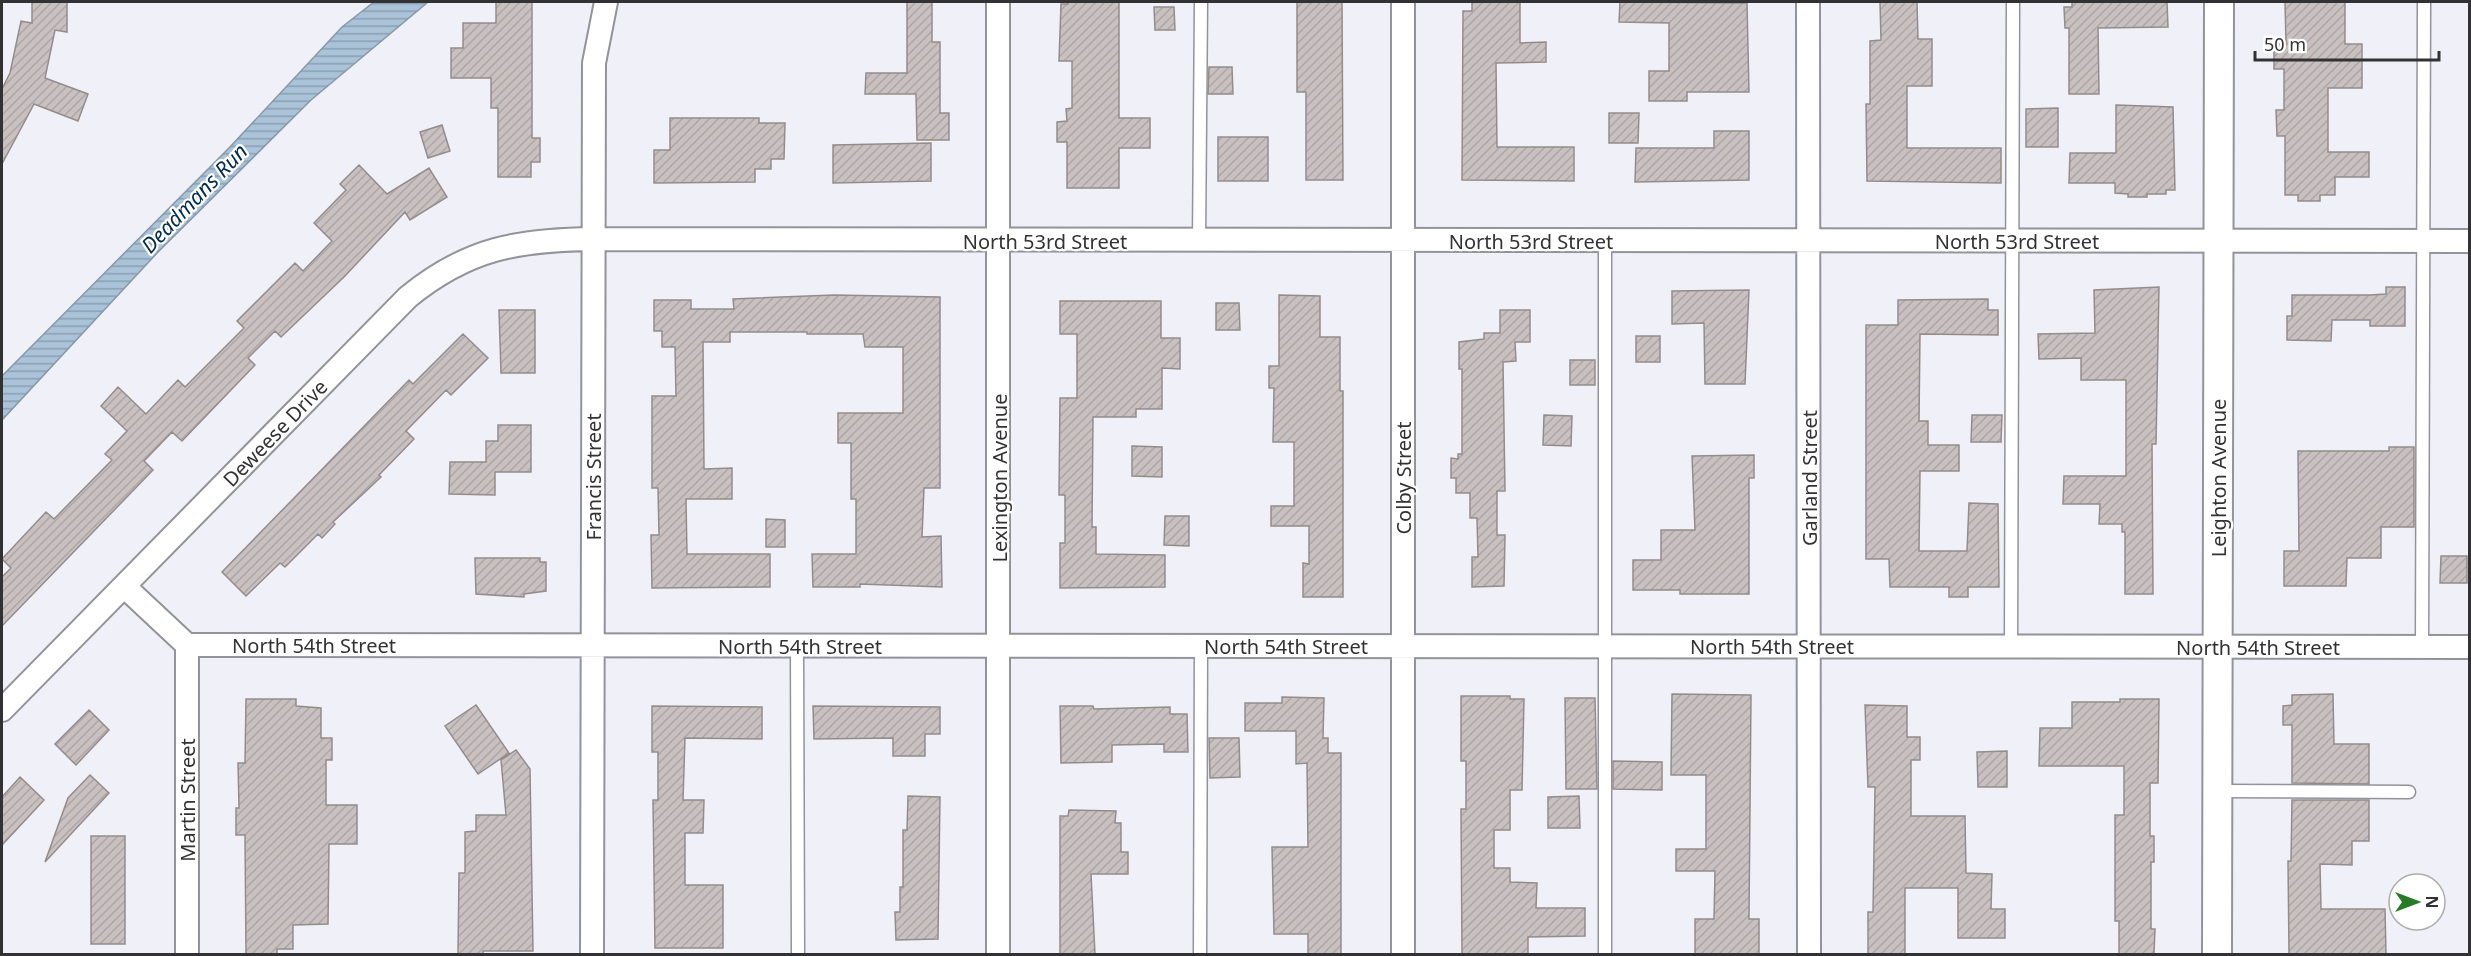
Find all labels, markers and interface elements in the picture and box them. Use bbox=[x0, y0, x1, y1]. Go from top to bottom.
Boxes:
scale bar bbox=[2255, 24, 2440, 62]
text: 50 m bbox=[2264, 32, 2306, 56]
water label: Deadmans Run bbox=[135, 137, 253, 259]
street label: North 53rd Street bbox=[963, 228, 1127, 255]
street label: North 53rd Street bbox=[1449, 228, 1613, 255]
street label: North 53rd Street bbox=[1935, 228, 2099, 255]
street label: Deweese Drive bbox=[217, 374, 333, 492]
street label: Lexington Avenue bbox=[986, 394, 1013, 562]
street label: Leighton Avenue bbox=[2205, 399, 2232, 557]
street label: Garland Street bbox=[1796, 410, 1823, 546]
street label: Francis Street bbox=[580, 413, 607, 541]
street label: Colby Street bbox=[1390, 421, 1417, 535]
street label: North 54th Street bbox=[232, 632, 396, 659]
street label: North 54th Street bbox=[718, 633, 882, 660]
street label: North 54th Street bbox=[1204, 633, 1368, 660]
street label: North 54th Street bbox=[1690, 633, 1854, 660]
street label: North 54th Street bbox=[2176, 634, 2340, 661]
street label: Martin Street bbox=[174, 738, 201, 862]
north arrow bbox=[2387, 872, 2447, 932]
text: N bbox=[2421, 895, 2443, 909]

